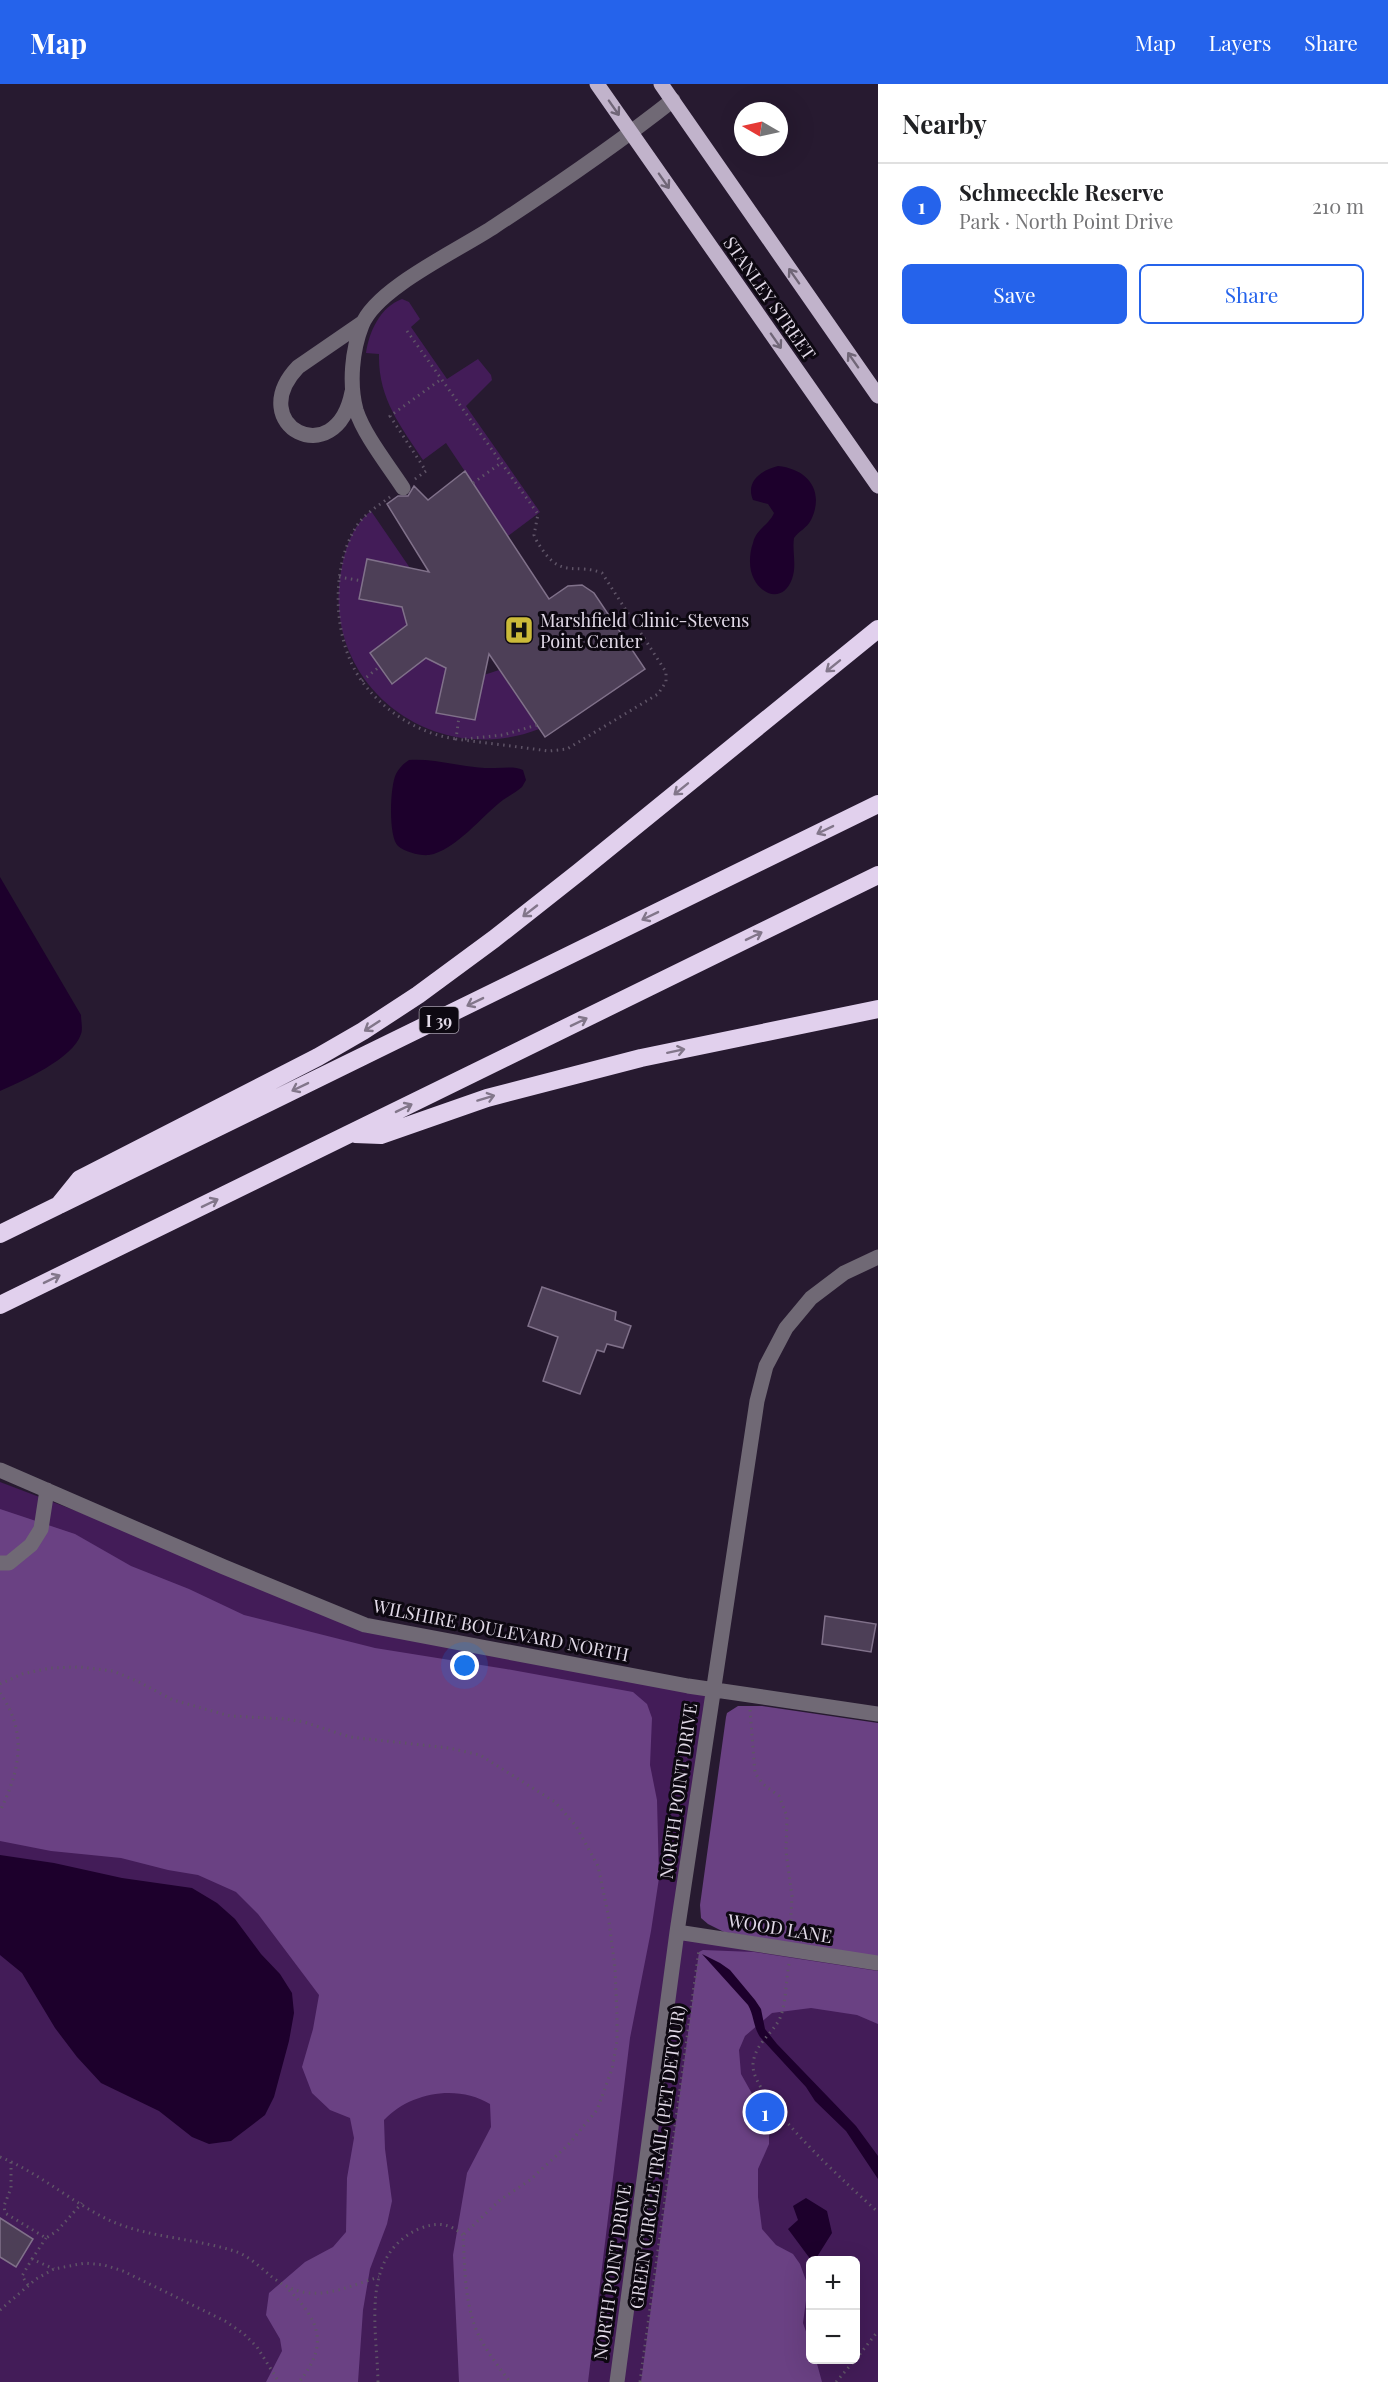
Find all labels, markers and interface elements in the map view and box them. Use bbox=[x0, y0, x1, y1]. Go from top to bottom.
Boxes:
text: Map bbox=[30, 24, 87, 61]
text: Map bbox=[1135, 28, 1176, 56]
text: Layers bbox=[1209, 28, 1271, 56]
text: Share bbox=[1304, 28, 1358, 56]
one-way arrow bbox=[608, 100, 620, 116]
north arrow bbox=[734, 102, 788, 156]
text: Nearby bbox=[902, 106, 987, 141]
one-way arrow bbox=[658, 172, 670, 188]
text: Schmeeckle Reserve bbox=[959, 177, 1164, 207]
text: 1 bbox=[918, 192, 925, 219]
text: 210 m bbox=[1312, 192, 1364, 219]
text: Park · North Point Drive bbox=[959, 207, 1173, 234]
street label: STANLEY STREET bbox=[718, 232, 822, 364]
button: Save bbox=[902, 264, 1127, 324]
button: Share bbox=[1139, 264, 1364, 324]
one-way arrow bbox=[788, 268, 800, 284]
one-way arrow bbox=[770, 332, 782, 348]
one-way arrow bbox=[847, 352, 859, 369]
place label: Marshfield Clinic-Stevens Point Center bbox=[540, 608, 749, 653]
hospital icon: Marshfield Clinic-Stevens Point Center bbox=[503, 614, 535, 646]
one-way arrow bbox=[825, 659, 841, 672]
one-way arrow bbox=[674, 782, 690, 795]
one-way arrow bbox=[817, 825, 835, 836]
one-way arrow bbox=[522, 905, 538, 918]
one-way arrow bbox=[642, 911, 660, 922]
one-way arrow bbox=[744, 930, 762, 941]
one-way arrow bbox=[467, 996, 485, 1008]
road number: I 39 bbox=[420, 1007, 458, 1033]
one-way arrow bbox=[569, 1016, 587, 1027]
one-way arrow bbox=[363, 1019, 380, 1032]
one-way arrow bbox=[665, 1045, 685, 1056]
one-way arrow bbox=[292, 1082, 310, 1094]
one-way arrow bbox=[476, 1092, 495, 1103]
one-way arrow bbox=[394, 1101, 412, 1113]
one-way arrow bbox=[200, 1196, 218, 1208]
one-way arrow bbox=[43, 1273, 61, 1284]
street label: WILSHIRE BOULEVARD NORTH bbox=[370, 1593, 631, 1667]
your location bbox=[450, 1651, 479, 1680]
street label: NORTH POINT DRIVE bbox=[654, 1702, 702, 1880]
street label: WOOD LANE bbox=[725, 1908, 834, 1948]
street label: GREEN CIRCLE TRAIL (PET DETOUR) bbox=[624, 2004, 690, 2310]
pin: 1 bbox=[746, 2090, 784, 2134]
street label: NORTH POINT DRIVE bbox=[588, 2183, 636, 2361]
map controls bbox=[806, 2256, 860, 2364]
button: + bbox=[806, 2256, 860, 2310]
button: − bbox=[806, 2310, 860, 2364]

